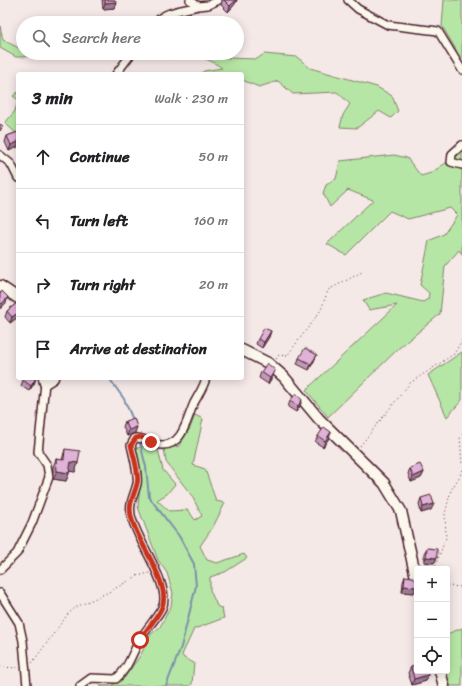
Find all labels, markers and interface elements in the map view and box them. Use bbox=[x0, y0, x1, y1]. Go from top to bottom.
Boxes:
search box bbox=[16, 16, 244, 60]
text: Search here bbox=[62, 25, 141, 51]
icon: search bbox=[30, 27, 52, 49]
text: 3 min bbox=[32, 83, 73, 113]
text: Walk · 230 m bbox=[154, 87, 228, 110]
text: Continue bbox=[70, 144, 130, 170]
text: 50 m bbox=[198, 145, 228, 168]
icon: ahead bbox=[32, 146, 54, 168]
text: Turn left bbox=[70, 208, 128, 234]
text: 160 m bbox=[193, 209, 228, 232]
icon: left bbox=[32, 210, 54, 232]
text: Turn right bbox=[70, 272, 135, 298]
text: 20 m bbox=[199, 273, 228, 296]
icon: right bbox=[32, 274, 54, 296]
text: Arrive at destination bbox=[70, 336, 207, 362]
icon: arrive bbox=[32, 338, 54, 360]
route end bbox=[142, 433, 160, 451]
map controls bbox=[414, 566, 450, 674]
button: + bbox=[414, 566, 450, 602]
button: − bbox=[414, 602, 450, 638]
route start bbox=[131, 631, 149, 649]
button: locate bbox=[414, 638, 450, 674]

